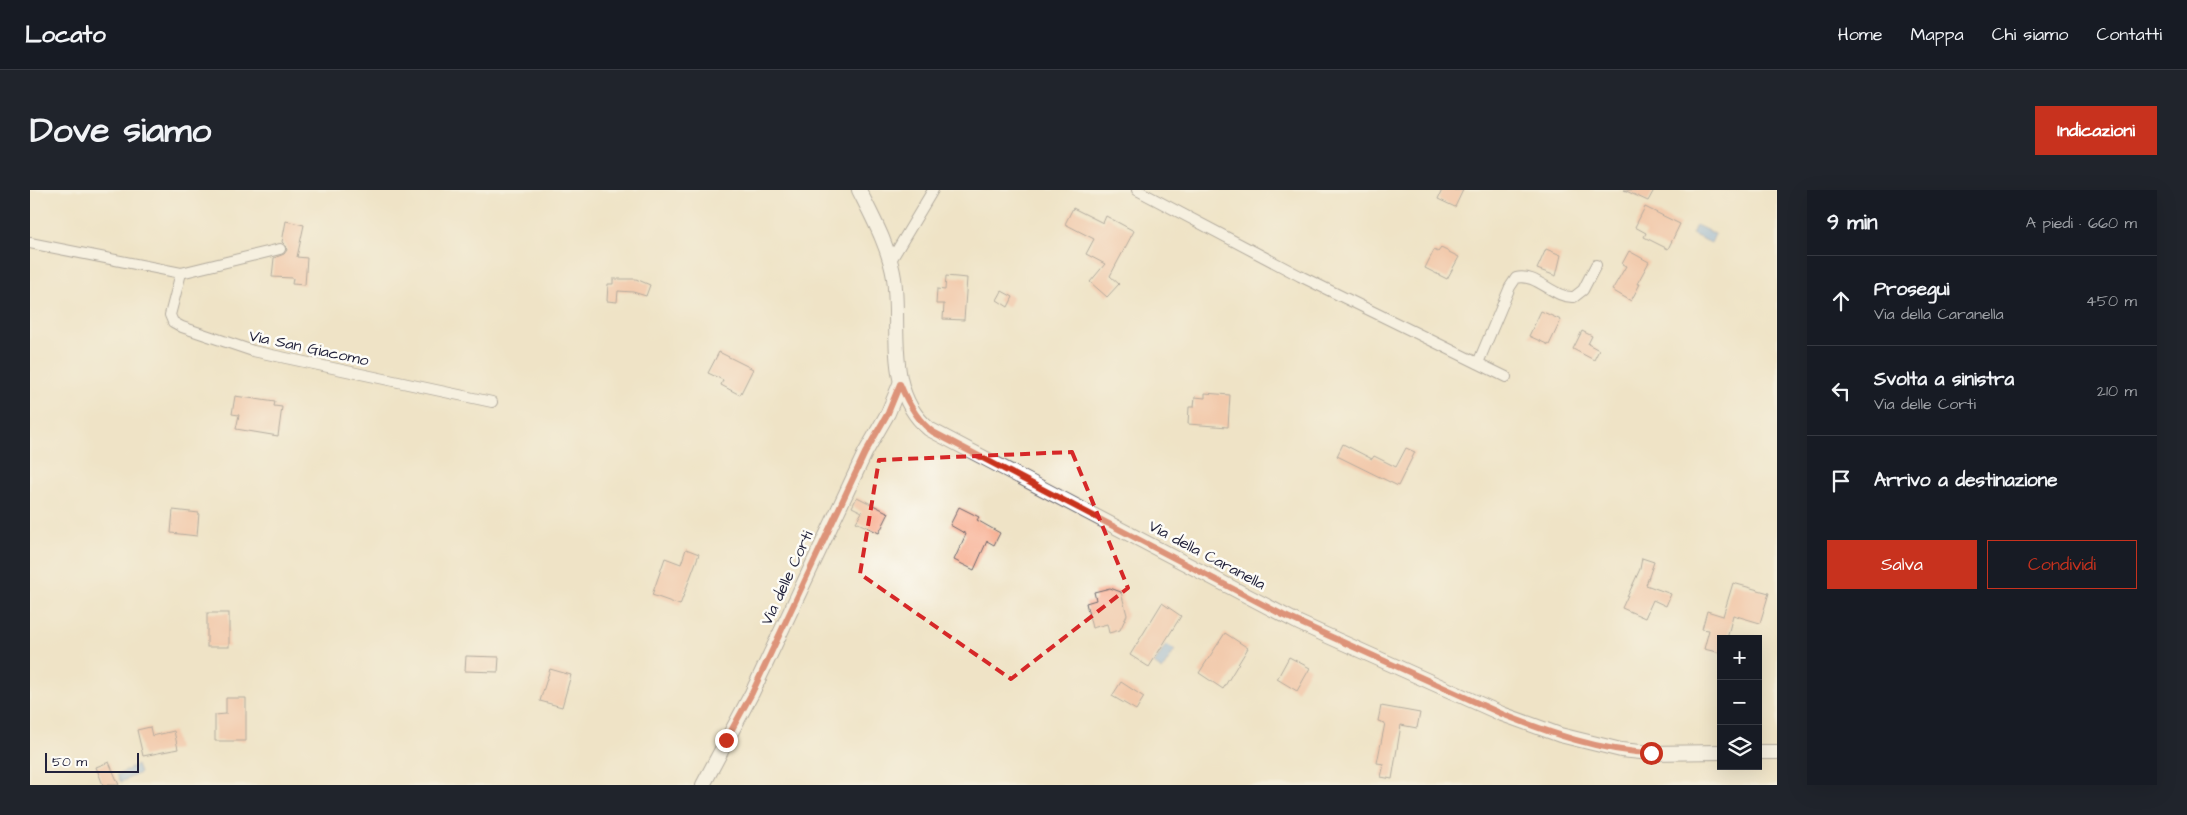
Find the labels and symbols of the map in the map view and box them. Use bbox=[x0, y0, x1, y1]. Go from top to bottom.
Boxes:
street label: Via San Giacomo bbox=[247, 325, 371, 371]
street label: Via della Caranella bbox=[1145, 515, 1269, 595]
street label: Via delle Corti bbox=[755, 527, 819, 629]
route end bbox=[715, 729, 738, 752]
route start bbox=[1640, 742, 1663, 765]
scale bar bbox=[45, 750, 139, 773]

